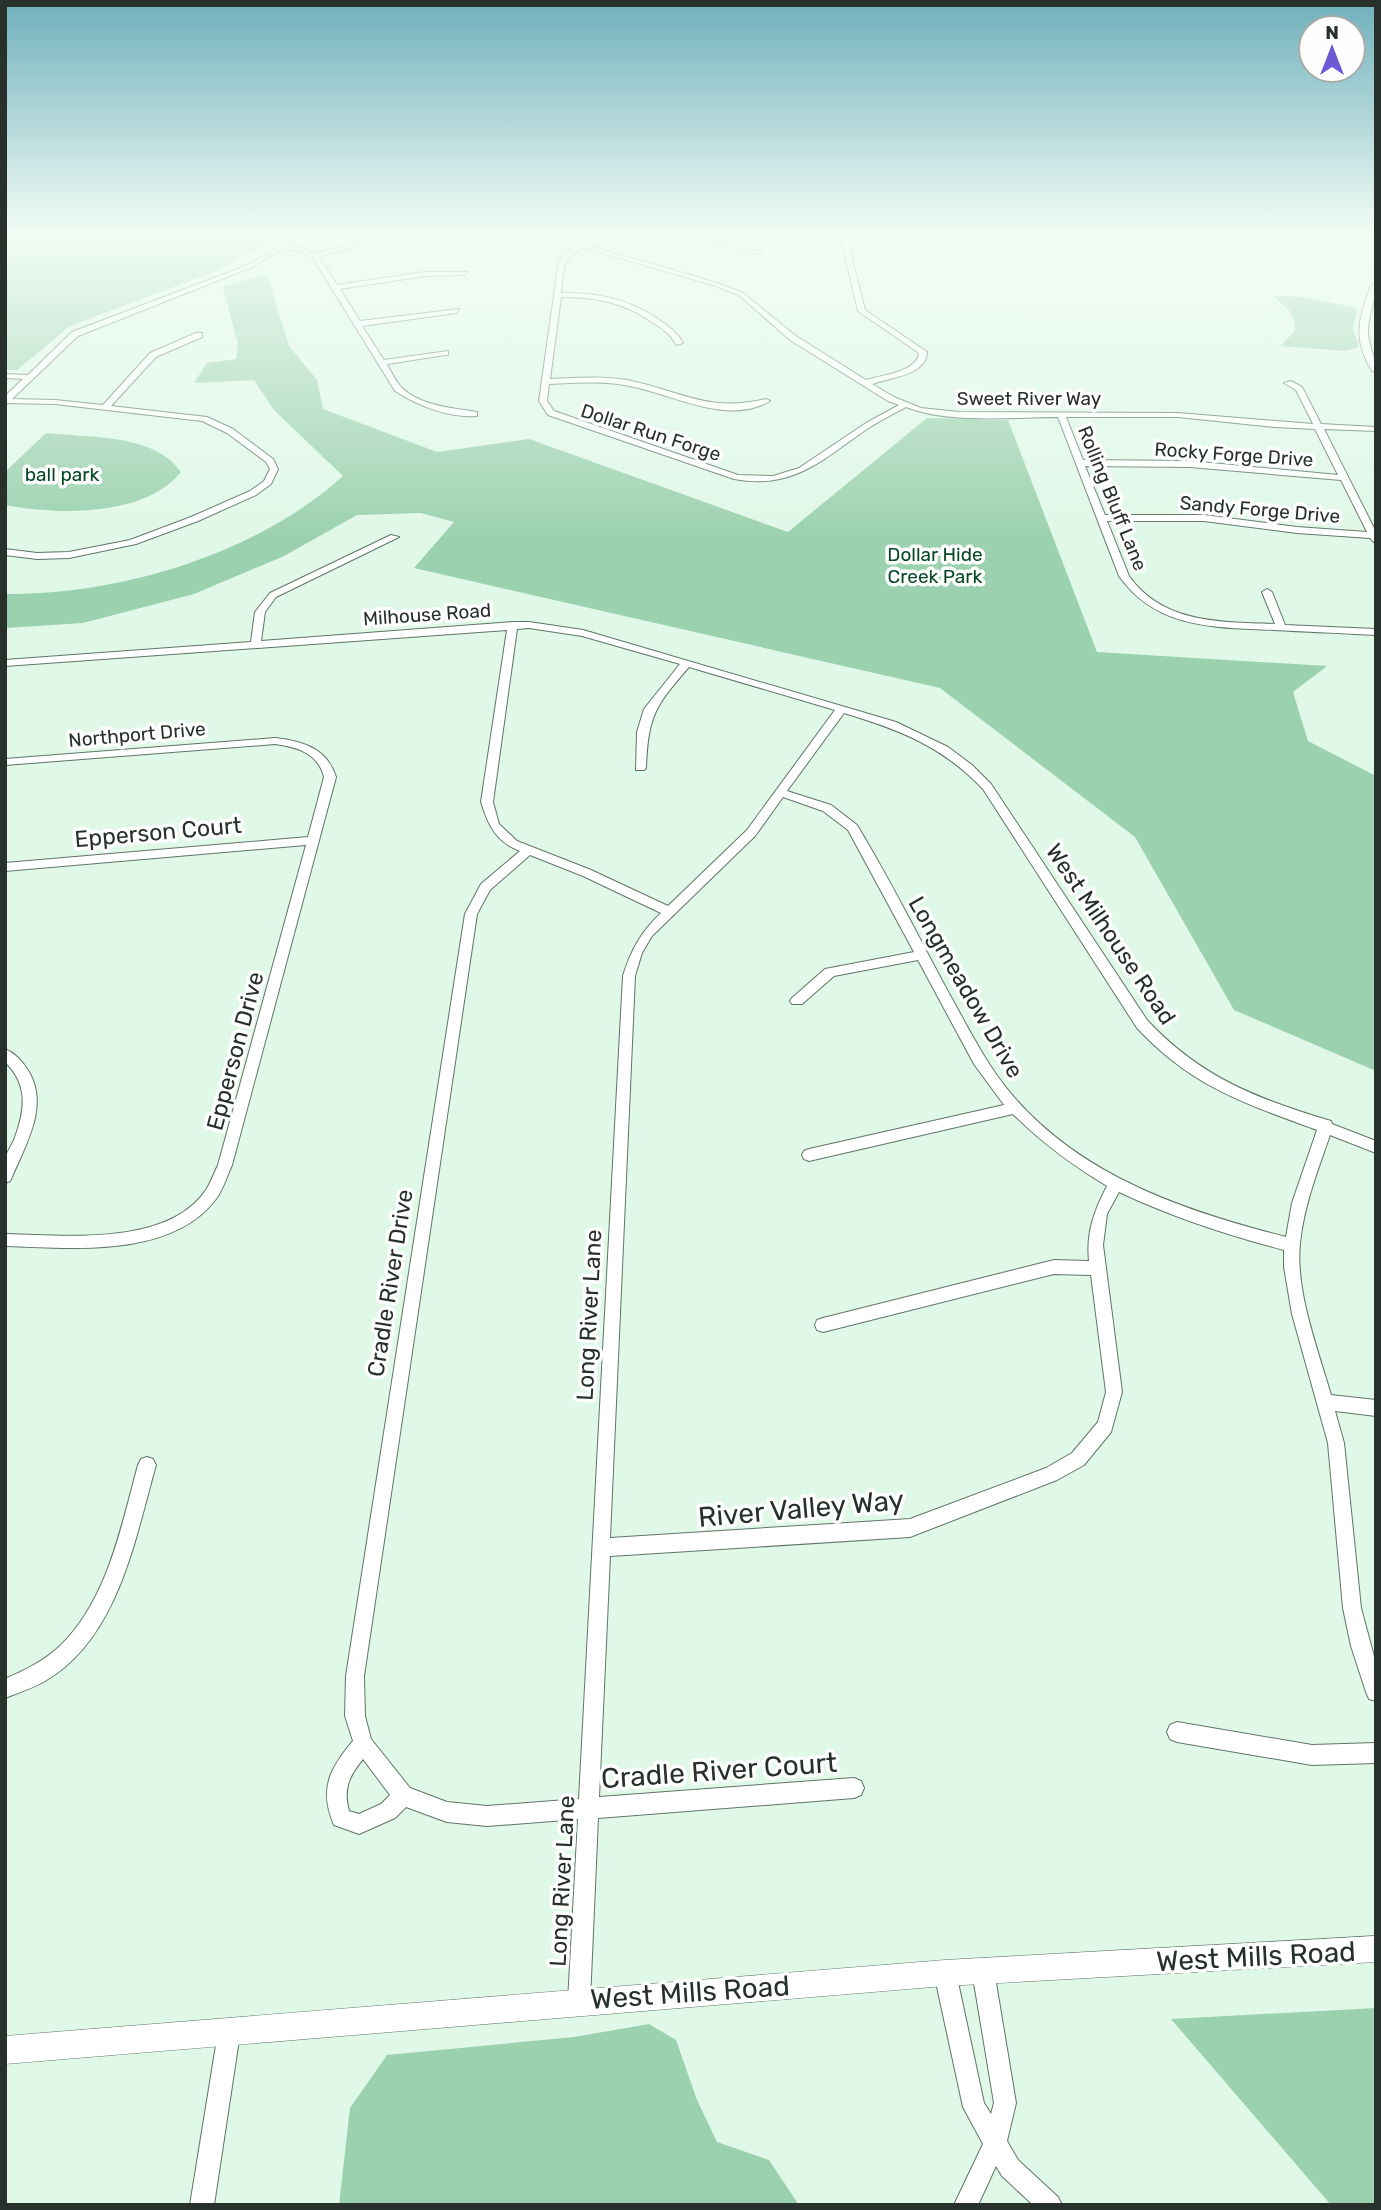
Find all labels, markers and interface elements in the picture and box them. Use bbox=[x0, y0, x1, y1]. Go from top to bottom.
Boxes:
north arrow bbox=[1297, 14, 1367, 84]
text: N bbox=[1325, 21, 1339, 44]
street label: Sweet River Way bbox=[957, 387, 1101, 410]
street label: Dollar Run Forge bbox=[578, 399, 724, 466]
street label: Rolling Bluff Lane bbox=[1073, 422, 1152, 574]
street label: Rocky Forge Drive bbox=[1154, 437, 1314, 472]
park label: ball park bbox=[25, 463, 99, 486]
street label: Sandy Forge Drive bbox=[1179, 491, 1341, 528]
park label: Dollar Hide Creek Park bbox=[887, 543, 983, 588]
street label: Milhouse Road bbox=[362, 599, 492, 630]
street label: Northport Drive bbox=[68, 717, 207, 752]
street label: Epperson Court bbox=[73, 811, 243, 853]
street label: West Milhouse Road bbox=[1040, 838, 1182, 1030]
street label: Longmeadow Drive bbox=[903, 891, 1029, 1083]
street label: Epperson Drive bbox=[200, 969, 270, 1133]
street label: Cradle River Drive bbox=[361, 1187, 419, 1379]
street label: Long River Lane bbox=[571, 1229, 607, 1401]
street label: River Valley Way bbox=[697, 1483, 905, 1534]
street label: Cradle River Court bbox=[600, 1746, 838, 1795]
street label: Long River Lane bbox=[544, 1795, 580, 1967]
street label: West Mills Road bbox=[1155, 1935, 1357, 1978]
street label: West Mills Road bbox=[589, 1969, 791, 2016]

